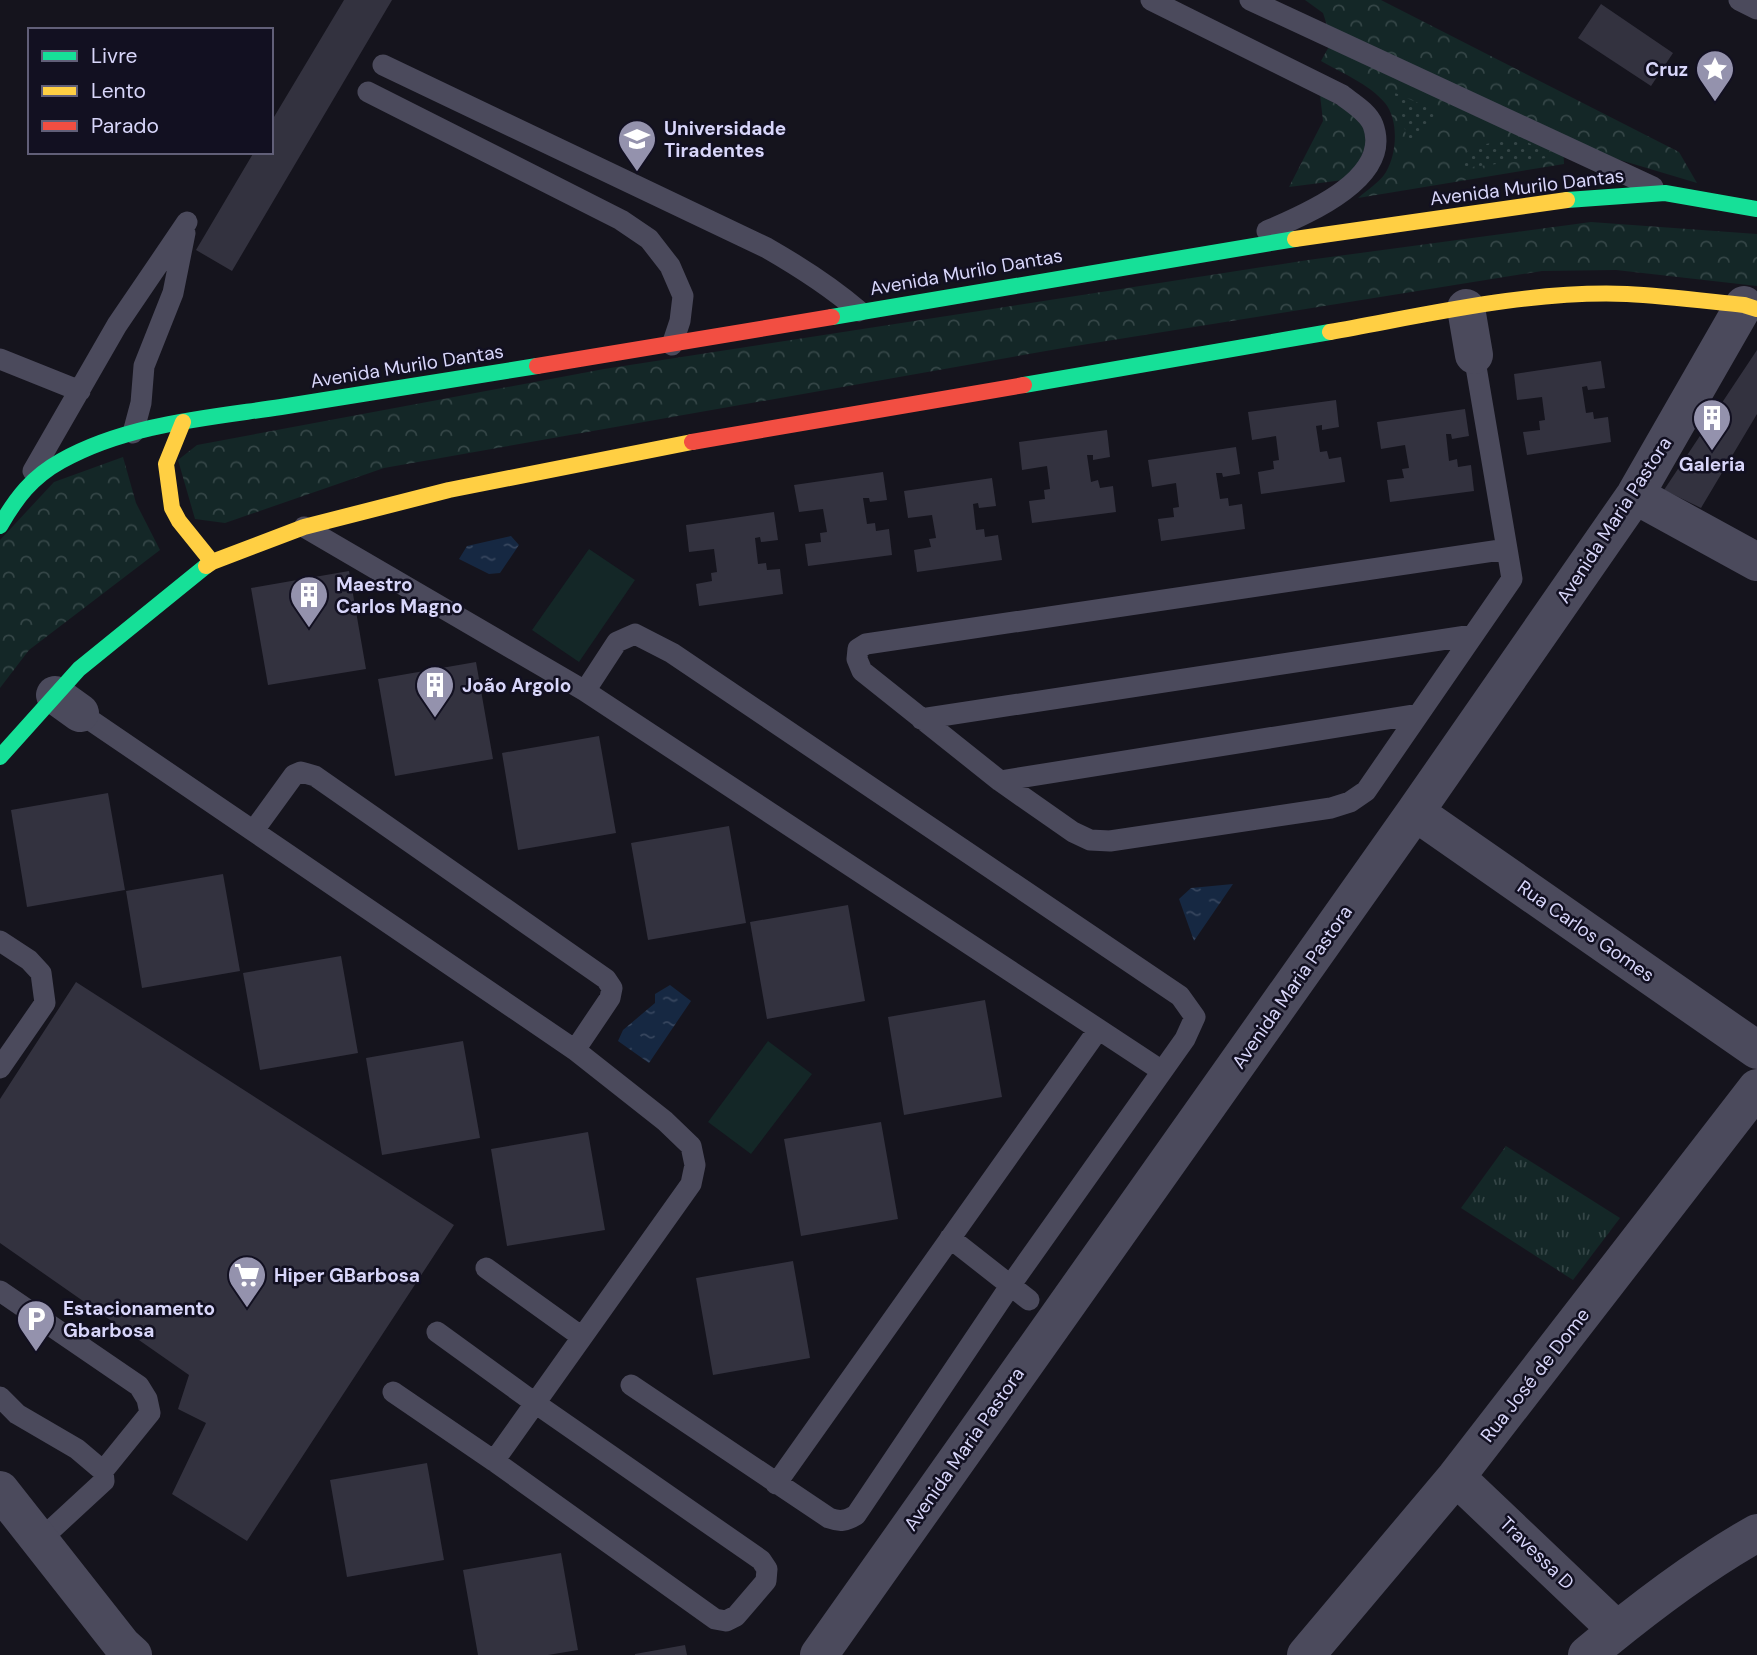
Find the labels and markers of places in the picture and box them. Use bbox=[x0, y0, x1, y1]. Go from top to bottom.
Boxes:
place icon: Cruz bbox=[1694, 48, 1736, 103]
place label: Cruz bbox=[1645, 57, 1688, 82]
place label: Universidade Tiradentes bbox=[664, 116, 786, 163]
school or university icon: Universidade Tiradentes bbox=[616, 118, 658, 173]
building icon: Galeria bbox=[1691, 397, 1733, 452]
place label: Galeria bbox=[1679, 452, 1745, 477]
place label: Maestro Carlos Magno bbox=[336, 572, 463, 619]
building icon: Maestro Carlos Magno bbox=[288, 574, 330, 629]
building icon: João Argolo bbox=[414, 664, 456, 719]
place label: João Argolo bbox=[462, 673, 571, 698]
supermarket icon: Hiper GBarbosa bbox=[226, 1254, 268, 1309]
place label: Hiper GBarbosa bbox=[274, 1263, 420, 1288]
place label: Estacionamento Gbarbosa bbox=[63, 1296, 215, 1343]
parking icon: Estacionamento Gbarbosa bbox=[15, 1298, 57, 1353]

